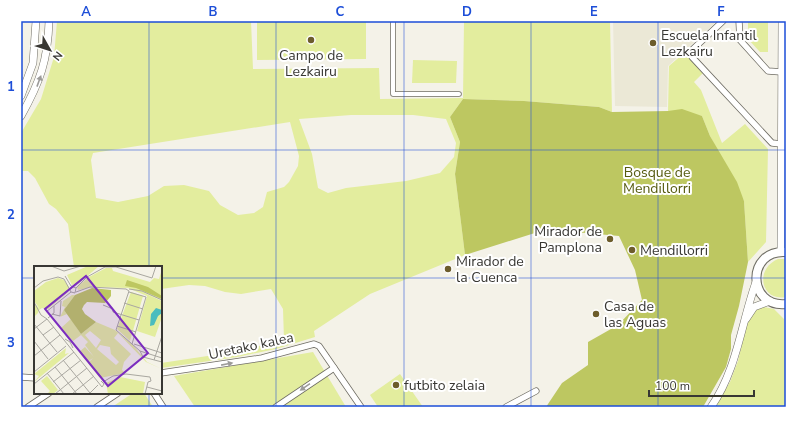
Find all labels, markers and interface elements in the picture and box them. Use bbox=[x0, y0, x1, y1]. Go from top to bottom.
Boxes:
text: A bbox=[81, 3, 91, 21]
text: B bbox=[209, 3, 218, 21]
text: C bbox=[336, 3, 345, 21]
text: D bbox=[462, 3, 472, 21]
text: E bbox=[590, 3, 598, 21]
text: F bbox=[717, 3, 725, 21]
place label: Escuela Infantil Lezkairu bbox=[661, 26, 757, 61]
north arrow bbox=[30, 30, 70, 70]
marker: Campo de Lezkairu bbox=[306, 35, 316, 45]
marker: Escuela Infantil Lezkairu bbox=[648, 38, 658, 48]
place label: Campo de Lezkairu bbox=[279, 46, 343, 81]
text: N bbox=[49, 48, 66, 64]
one-way arrow bbox=[36, 75, 42, 87]
text: 1 bbox=[7, 78, 15, 96]
park label: Bosque de Mendillorri bbox=[623, 163, 691, 198]
text: 2 bbox=[7, 206, 15, 224]
place label: Mirador de Pamplona bbox=[534, 222, 602, 257]
marker: Mirador de Pamplona bbox=[605, 234, 615, 244]
place label: Mendillorri bbox=[640, 241, 708, 260]
marker: Mendillorri bbox=[627, 245, 637, 255]
place label: Mirador de la Cuenca bbox=[456, 252, 524, 287]
marker: Mirador de la Cuenca bbox=[443, 264, 453, 274]
inset map bbox=[34, 266, 162, 394]
place label: Casa de las Aguas bbox=[604, 297, 667, 332]
marker: Casa de las Aguas bbox=[591, 309, 601, 319]
street label: Uretako kalea bbox=[207, 328, 295, 364]
text: 3 bbox=[7, 334, 15, 352]
one-way arrow bbox=[221, 361, 233, 367]
scale bar bbox=[649, 372, 754, 398]
place label: futbito zelaia bbox=[404, 376, 485, 395]
text: 100 m bbox=[655, 378, 690, 394]
marker: futbito zelaia bbox=[391, 380, 401, 390]
one-way arrow bbox=[300, 383, 310, 391]

